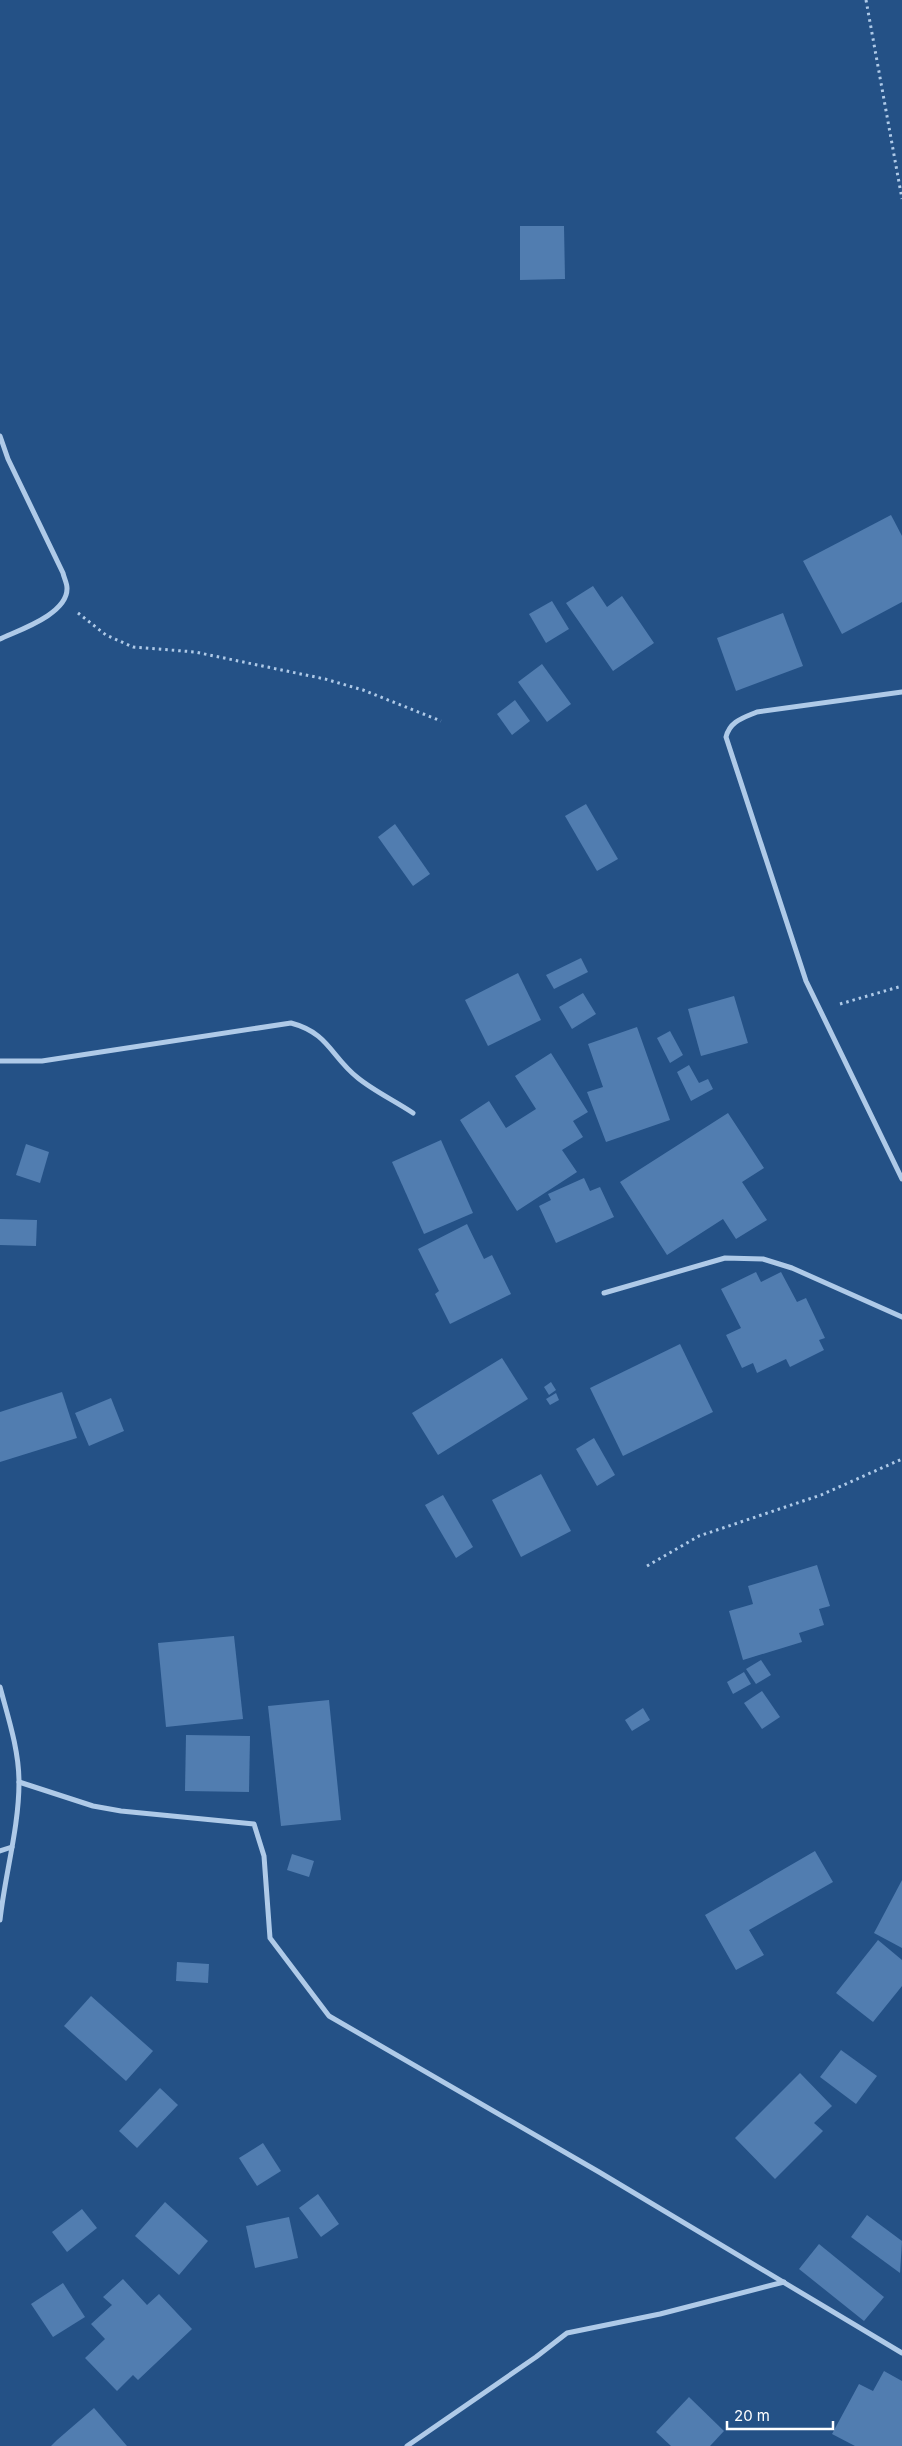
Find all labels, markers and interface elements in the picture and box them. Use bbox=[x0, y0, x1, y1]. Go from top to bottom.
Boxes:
scale bar bbox=[727, 2398, 833, 2430]
text: 20 m bbox=[734, 2406, 770, 2425]

